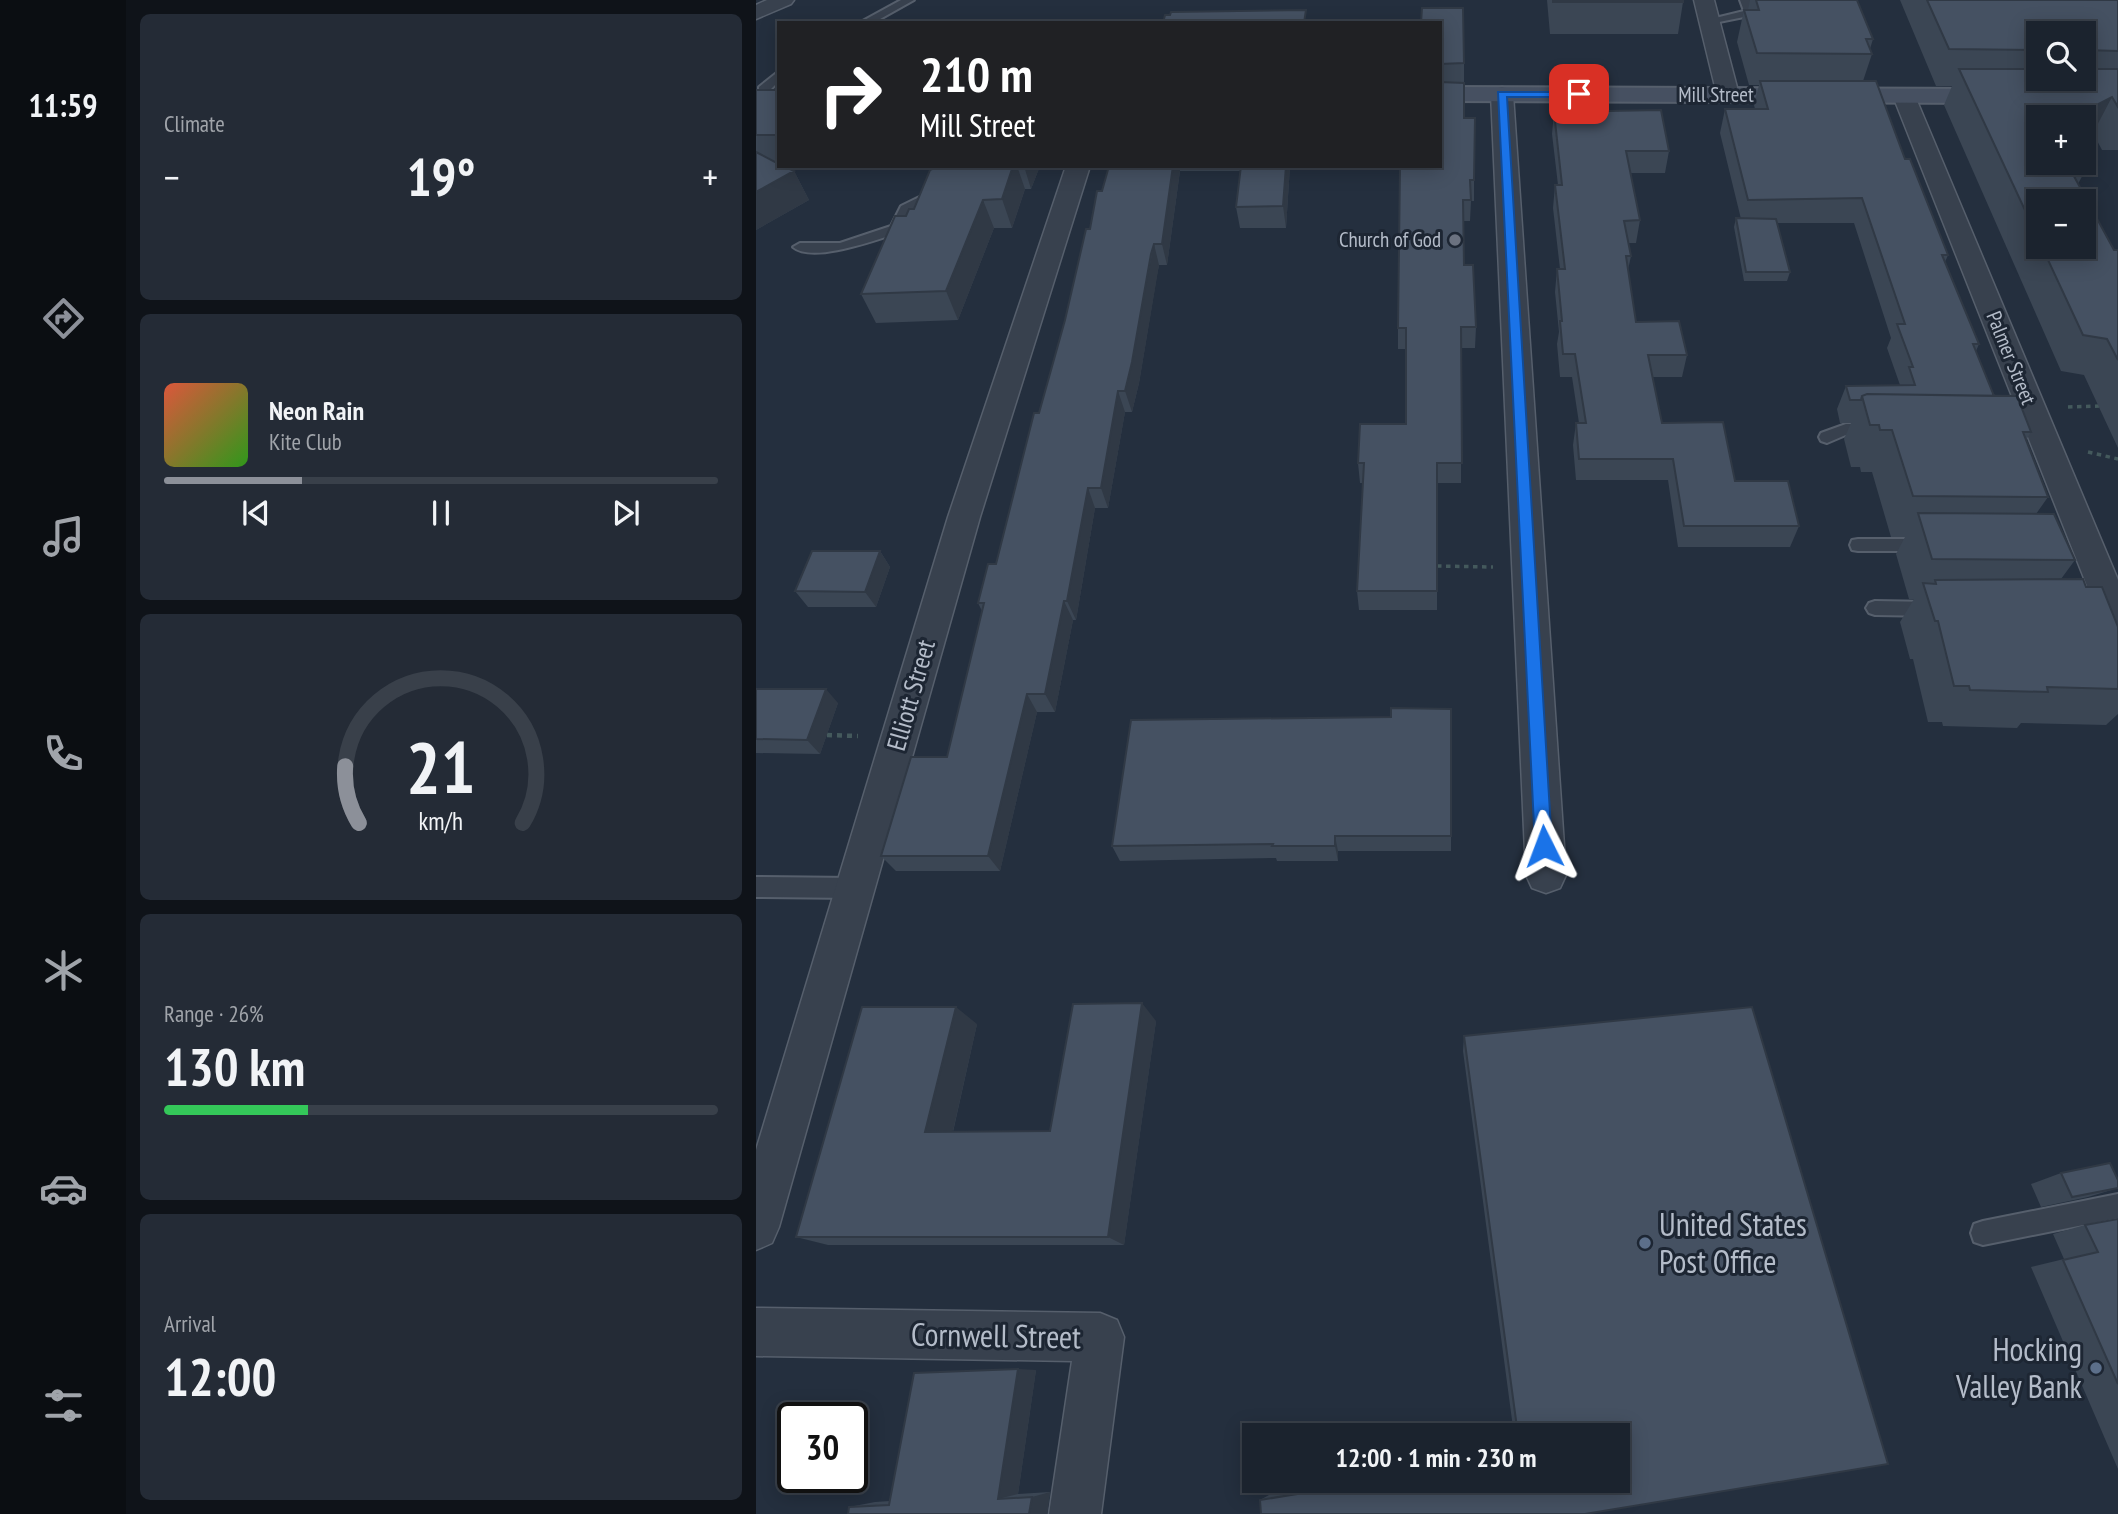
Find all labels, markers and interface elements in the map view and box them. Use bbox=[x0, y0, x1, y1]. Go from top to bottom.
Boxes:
map controls bbox=[2026, 21, 2096, 259]
button: search bbox=[2026, 21, 2096, 91]
text: 210 m bbox=[920, 42, 1033, 106]
icon: right bbox=[805, 49, 896, 140]
pin bbox=[1549, 64, 1609, 124]
icon: arrive bbox=[1560, 75, 1598, 113]
street label: Mill Street bbox=[1678, 81, 1754, 108]
text: 11:59 bbox=[28, 84, 98, 126]
text: Mill Street bbox=[920, 104, 1035, 146]
button: + bbox=[2026, 105, 2096, 175]
text: Climate bbox=[164, 109, 225, 138]
text: 19° bbox=[407, 143, 475, 210]
text: − bbox=[164, 152, 180, 201]
text: + bbox=[702, 152, 718, 201]
button: − bbox=[2026, 189, 2096, 259]
place label: Church of God bbox=[1339, 226, 1441, 253]
marker: Church of God bbox=[1447, 232, 1463, 248]
icon: directions bbox=[39, 294, 88, 343]
street label: Palmer Street bbox=[1981, 307, 2042, 409]
text: Neon Rain bbox=[269, 394, 364, 427]
text: Kite Club bbox=[269, 427, 342, 456]
icon: previous bbox=[237, 494, 275, 532]
icon: pause bbox=[422, 494, 460, 532]
icon: next bbox=[607, 494, 645, 532]
icon: music bbox=[39, 512, 88, 561]
street label: Elliott Street bbox=[879, 636, 942, 754]
text: 21 bbox=[406, 719, 476, 813]
icon: phone bbox=[39, 729, 88, 778]
text: km/h bbox=[419, 805, 463, 837]
position arrow bbox=[1507, 809, 1581, 883]
icon: climate bbox=[39, 946, 88, 995]
text: Range · 26% bbox=[164, 999, 264, 1028]
text: 130 km bbox=[164, 1033, 305, 1100]
icon: car bbox=[39, 1164, 88, 1213]
place label: United States Post Office bbox=[1659, 1203, 1807, 1282]
marker: United States Post Office bbox=[1637, 1235, 1653, 1251]
text: Arrival bbox=[164, 1309, 216, 1338]
street label: Cornwell Street bbox=[911, 1313, 1082, 1357]
place label: Hocking Valley Bank bbox=[1955, 1328, 2083, 1407]
text: 12:00 bbox=[164, 1343, 276, 1410]
marker: Hocking Valley Bank bbox=[2088, 1360, 2104, 1376]
icon: filters bbox=[39, 1381, 88, 1430]
speed limit sign: 30 bbox=[777, 1402, 868, 1493]
text: 12:00 · 1 min · 230 m bbox=[1336, 1441, 1536, 1474]

